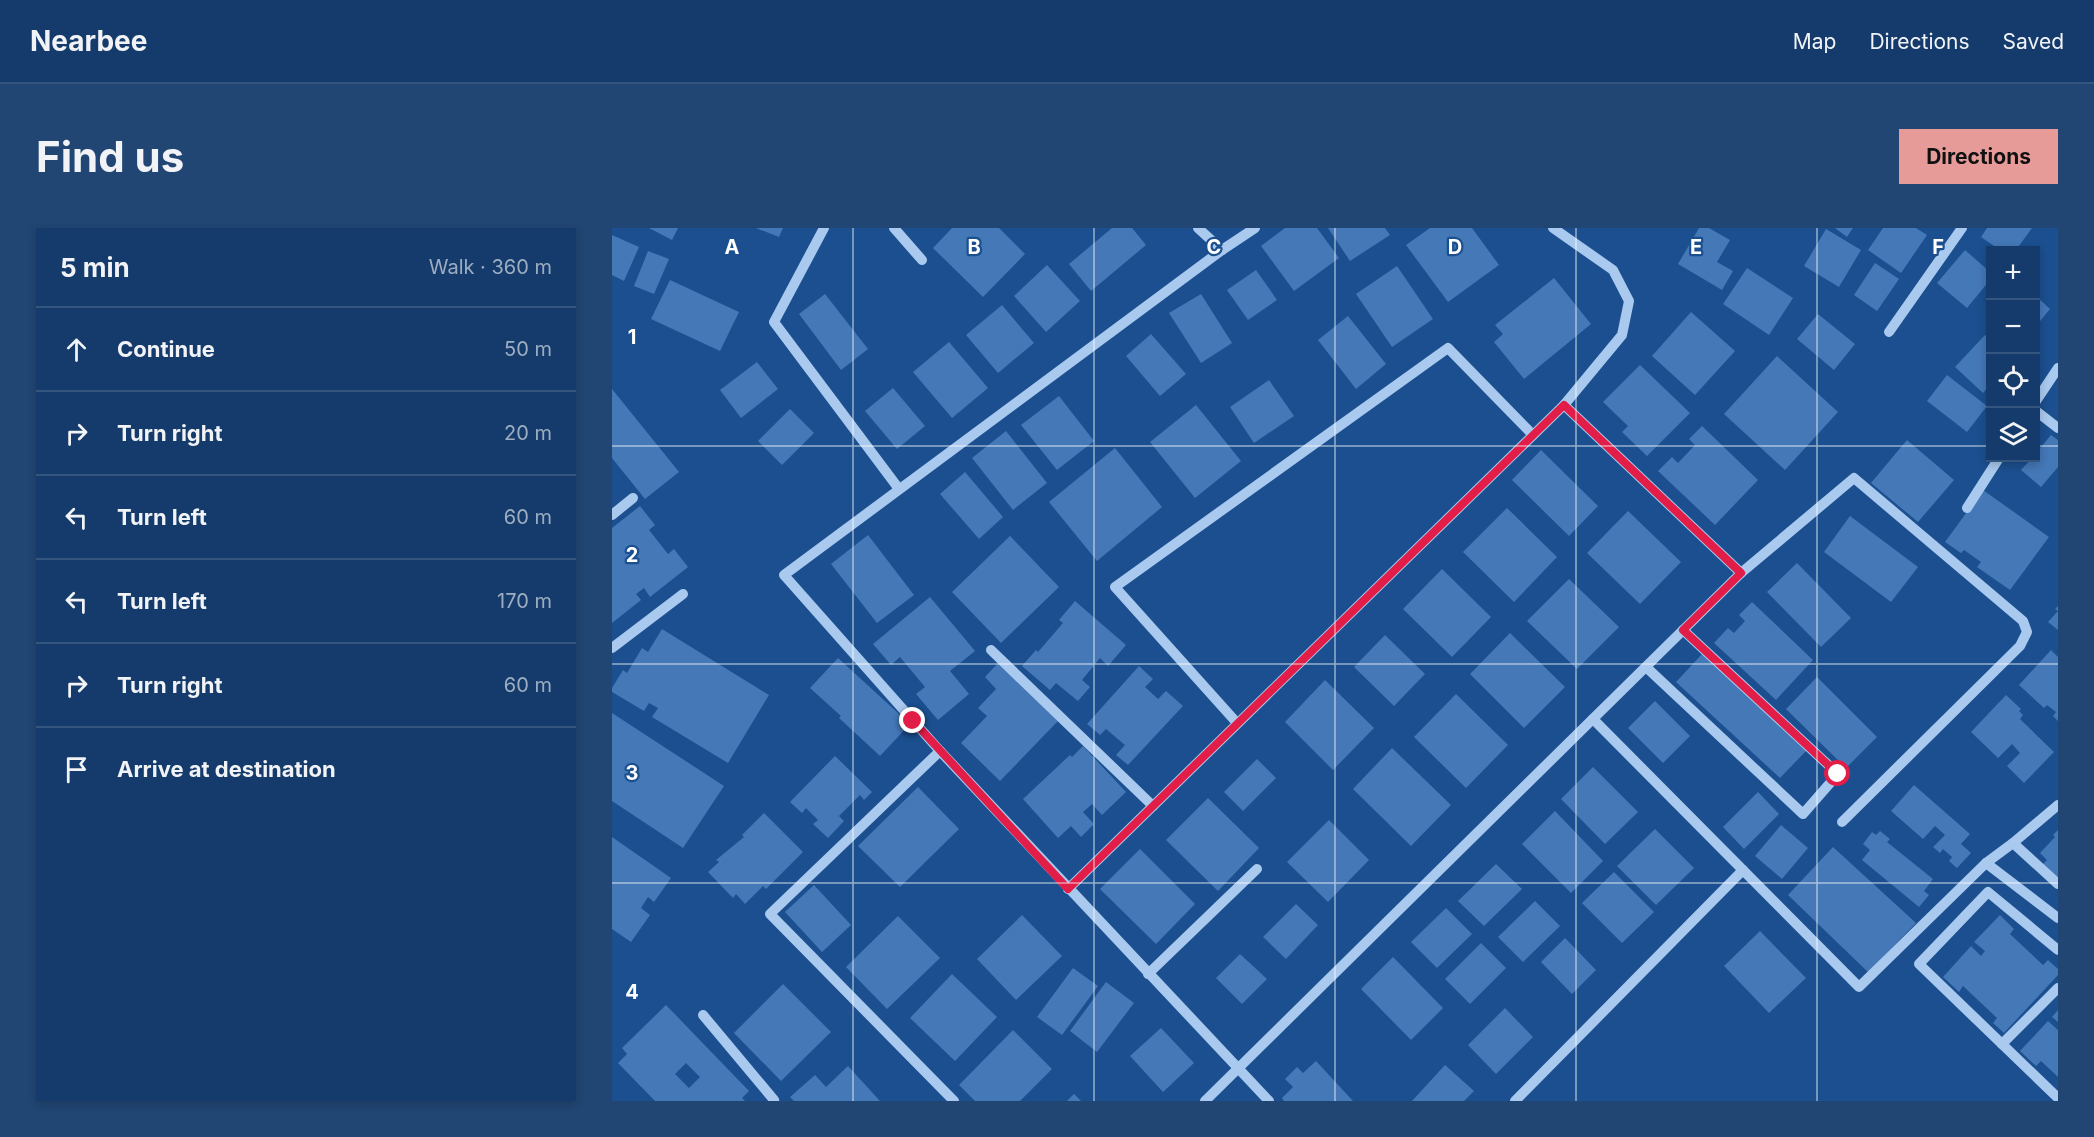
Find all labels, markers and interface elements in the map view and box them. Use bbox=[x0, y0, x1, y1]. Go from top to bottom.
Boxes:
text: Nearbee bbox=[30, 24, 147, 58]
text: Map bbox=[1793, 29, 1836, 54]
text: Directions bbox=[1869, 29, 1970, 54]
text: Saved bbox=[2003, 29, 2064, 54]
button: Directions bbox=[1899, 129, 2058, 184]
text: Find us bbox=[36, 131, 184, 182]
text: A bbox=[725, 235, 740, 259]
text: B bbox=[967, 235, 981, 259]
text: C bbox=[1207, 235, 1221, 259]
text: D bbox=[1448, 235, 1462, 259]
text: E bbox=[1690, 235, 1702, 259]
text: F bbox=[1932, 235, 1944, 259]
map controls bbox=[1986, 246, 2040, 462]
button: + bbox=[1986, 246, 2040, 300]
text: 5 min bbox=[60, 252, 130, 283]
text: Walk · 360 m bbox=[429, 255, 552, 279]
button: − bbox=[1986, 300, 2040, 354]
text: 1 bbox=[628, 325, 636, 349]
icon: ahead bbox=[60, 333, 93, 366]
text: Continue bbox=[117, 336, 215, 362]
text: 50 m bbox=[504, 337, 552, 361]
button: locate bbox=[1986, 354, 2040, 408]
button: layers bbox=[1986, 408, 2040, 462]
icon: right bbox=[60, 417, 93, 450]
text: Turn right bbox=[117, 420, 223, 446]
text: 20 m bbox=[504, 421, 552, 445]
icon: left bbox=[60, 501, 93, 534]
text: Turn left bbox=[117, 504, 207, 530]
text: 60 m bbox=[504, 505, 552, 529]
text: 2 bbox=[626, 543, 638, 567]
icon: left bbox=[60, 585, 93, 618]
text: Turn left bbox=[117, 588, 207, 614]
text: 170 m bbox=[497, 589, 552, 613]
icon: right bbox=[60, 669, 93, 702]
text: Turn right bbox=[117, 672, 223, 698]
text: 60 m bbox=[504, 673, 552, 697]
route end bbox=[899, 707, 925, 733]
icon: arrive bbox=[60, 753, 93, 786]
text: Arrive at destination bbox=[117, 756, 336, 782]
route start bbox=[1824, 760, 1850, 786]
text: 3 bbox=[626, 761, 638, 785]
text: 4 bbox=[625, 980, 639, 1004]

